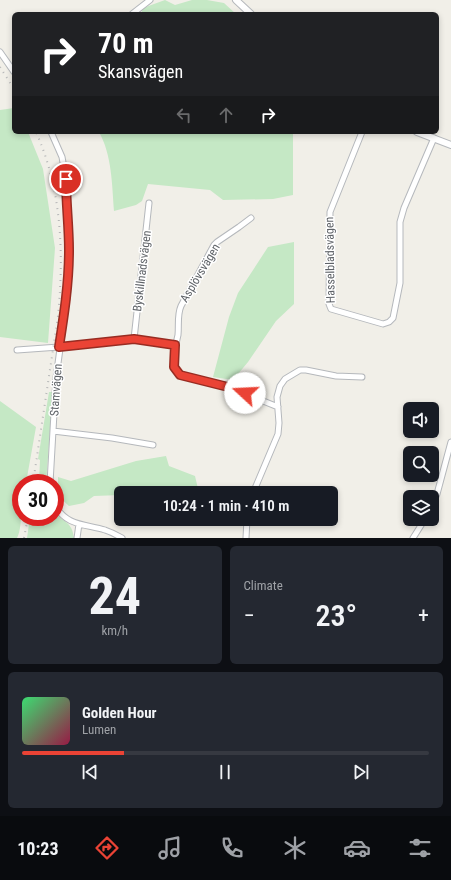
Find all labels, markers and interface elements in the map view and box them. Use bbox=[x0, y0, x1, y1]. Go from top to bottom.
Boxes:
text: 70 m bbox=[98, 27, 154, 60]
icon: right bbox=[32, 28, 84, 80]
text: Skansvägen bbox=[98, 61, 183, 82]
icon: left bbox=[173, 104, 195, 126]
icon: ahead bbox=[215, 104, 237, 126]
icon: right bbox=[257, 104, 279, 126]
pin bbox=[49, 162, 83, 196]
icon: arrive bbox=[55, 168, 77, 190]
street label: Hasselbladsvägen bbox=[322, 216, 338, 303]
street label: Byskillnadsvägen bbox=[130, 229, 154, 312]
street label: Asplövsvägen bbox=[177, 241, 223, 305]
street label: Stamvägen bbox=[47, 363, 65, 417]
position arrow bbox=[224, 372, 266, 414]
map controls bbox=[403, 402, 439, 526]
button: sound bbox=[403, 402, 439, 438]
button: search bbox=[403, 446, 439, 482]
speed limit sign: 30 bbox=[12, 474, 64, 526]
button: layers bbox=[403, 490, 439, 526]
text: 10:24 · 1 min · 410 m bbox=[163, 497, 289, 515]
text: 24 bbox=[88, 566, 141, 627]
text: Climate bbox=[244, 578, 283, 593]
text: 23° bbox=[315, 598, 357, 633]
text: − bbox=[244, 603, 255, 628]
text: + bbox=[418, 603, 429, 628]
text: km/h bbox=[101, 623, 128, 638]
text: Golden Hour bbox=[82, 704, 157, 722]
text: Lumen bbox=[82, 722, 116, 737]
icon: previous bbox=[79, 761, 101, 783]
icon: pause bbox=[214, 761, 236, 783]
icon: next bbox=[350, 761, 372, 783]
icon: directions bbox=[93, 834, 121, 862]
icon: music bbox=[156, 834, 184, 862]
icon: phone bbox=[218, 834, 246, 862]
icon: climate bbox=[281, 834, 309, 862]
icon: car bbox=[343, 834, 371, 862]
icon: filters bbox=[406, 834, 434, 862]
text: 10:23 bbox=[17, 838, 59, 859]

